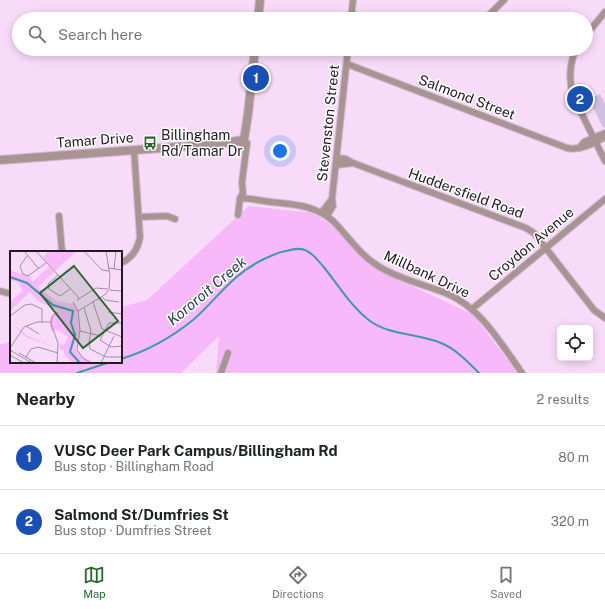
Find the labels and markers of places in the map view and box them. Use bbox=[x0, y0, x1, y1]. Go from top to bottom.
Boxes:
pin: 1 bbox=[243, 63, 269, 93]
pin: 2 bbox=[567, 84, 593, 114]
place label: Billingham Rd/Tamar Dr bbox=[161, 127, 243, 159]
bus stop icon: Billingham Rd/Tamar Dr bbox=[142, 135, 158, 151]

